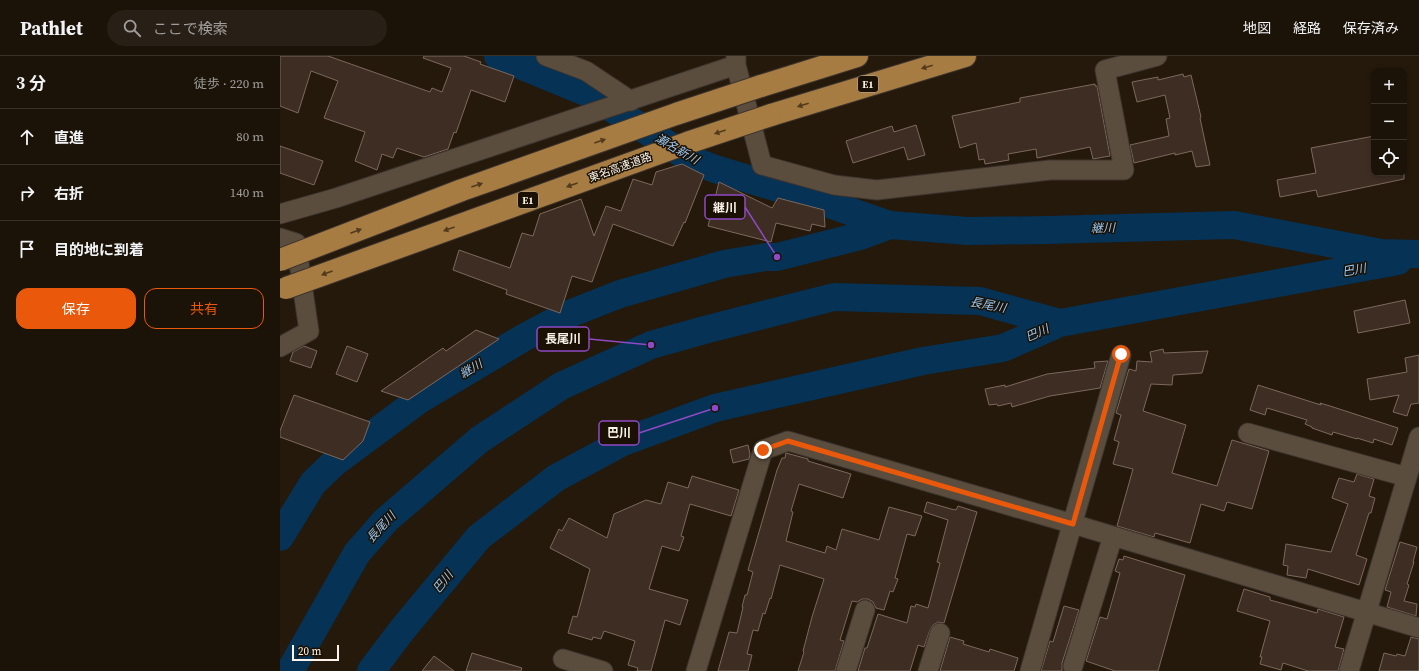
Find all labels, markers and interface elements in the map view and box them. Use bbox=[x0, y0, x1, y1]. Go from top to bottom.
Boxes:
search box bbox=[107, 10, 387, 46]
text: Pathlet bbox=[20, 15, 83, 41]
icon: search bbox=[121, 17, 143, 39]
text: ここで検索 bbox=[153, 18, 228, 39]
text: 地図 bbox=[1243, 18, 1271, 38]
text: 経路 bbox=[1293, 18, 1321, 38]
text: 保存済み bbox=[1343, 18, 1399, 38]
one-way arrow bbox=[921, 64, 933, 70]
map controls bbox=[1371, 68, 1407, 176]
button: + bbox=[1371, 68, 1407, 104]
text: 3 分 bbox=[16, 71, 46, 95]
text: 徒歩 · 220 m bbox=[194, 75, 264, 92]
road number: E1 bbox=[858, 76, 878, 92]
one-way arrow bbox=[797, 102, 809, 108]
button: − bbox=[1371, 104, 1407, 140]
icon: ahead bbox=[16, 126, 38, 148]
text: 直進 bbox=[54, 127, 84, 148]
text: 80 m bbox=[236, 128, 264, 145]
one-way arrow bbox=[714, 129, 726, 135]
water label: 瀬名新川 bbox=[652, 130, 704, 169]
one-way arrow bbox=[594, 138, 606, 144]
button: locate bbox=[1371, 140, 1407, 176]
street label: 東名高速道路 bbox=[587, 149, 654, 186]
one-way arrow bbox=[471, 181, 483, 187]
icon: right bbox=[16, 182, 38, 204]
one-way arrow bbox=[565, 182, 577, 188]
text: 右折 bbox=[54, 183, 84, 204]
text: 140 m bbox=[230, 184, 264, 201]
road number: E1 bbox=[518, 192, 538, 208]
callout: 継川 bbox=[705, 195, 745, 219]
text: 継川 bbox=[713, 200, 737, 216]
water label: 継川 bbox=[1091, 220, 1117, 236]
one-way arrow bbox=[443, 226, 455, 232]
one-way arrow bbox=[350, 228, 362, 234]
icon: arrive bbox=[16, 238, 38, 260]
text: 目的地に到着 bbox=[54, 239, 144, 260]
water label: 巴川 bbox=[1341, 260, 1369, 280]
one-way arrow bbox=[321, 270, 333, 276]
button: 保存 bbox=[16, 288, 136, 329]
button: 共有 bbox=[144, 288, 264, 329]
water label: 長尾川 bbox=[969, 294, 1009, 317]
water label: 巴川 bbox=[1023, 320, 1053, 345]
callout: 長尾川 bbox=[537, 327, 589, 351]
text: 長尾川 bbox=[545, 331, 581, 347]
route start bbox=[1112, 345, 1130, 363]
water label: 継川 bbox=[457, 355, 487, 382]
callout: 巴川 bbox=[599, 421, 639, 445]
text: 巴川 bbox=[607, 425, 631, 441]
route end bbox=[754, 441, 772, 459]
water label: 長尾川 bbox=[363, 507, 400, 546]
water label: 巴川 bbox=[429, 566, 458, 596]
scale bar bbox=[292, 643, 339, 662]
text: 20 m bbox=[298, 644, 321, 659]

